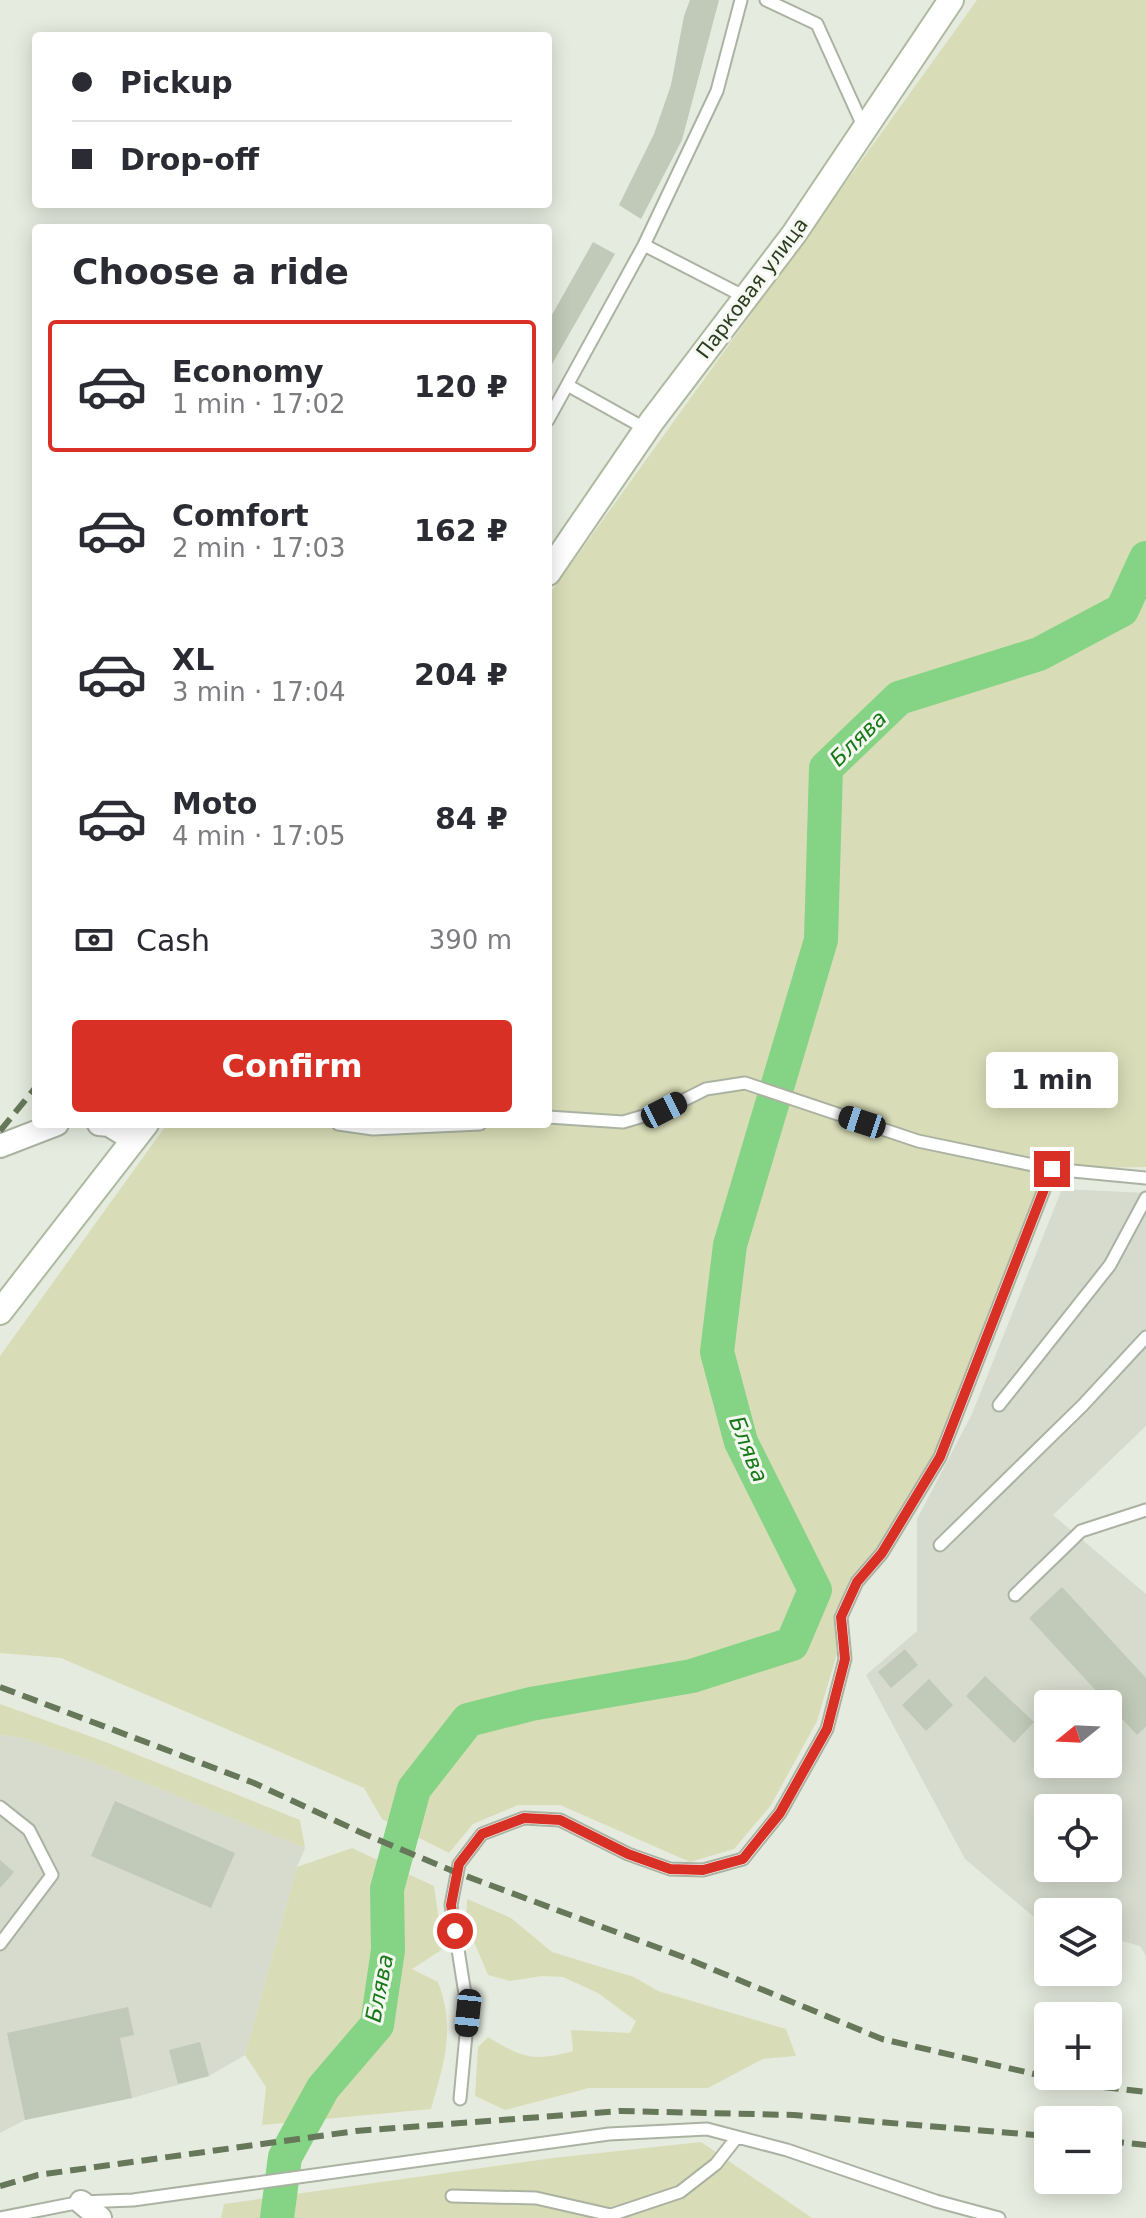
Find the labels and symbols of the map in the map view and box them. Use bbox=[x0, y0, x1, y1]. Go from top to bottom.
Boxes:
street label: Парковая улица bbox=[691, 213, 813, 363]
water label: Блява bbox=[825, 705, 892, 771]
callout: 1 min bbox=[986, 1053, 1118, 1109]
car bbox=[637, 1088, 691, 1132]
car bbox=[835, 1103, 889, 1141]
route end bbox=[1034, 1151, 1070, 1187]
water label: Блява bbox=[724, 1413, 773, 1486]
north arrow bbox=[1034, 1690, 1122, 1778]
route start bbox=[437, 1913, 473, 1949]
water label: Блява bbox=[361, 1952, 398, 2024]
car bbox=[454, 1988, 482, 2038]

